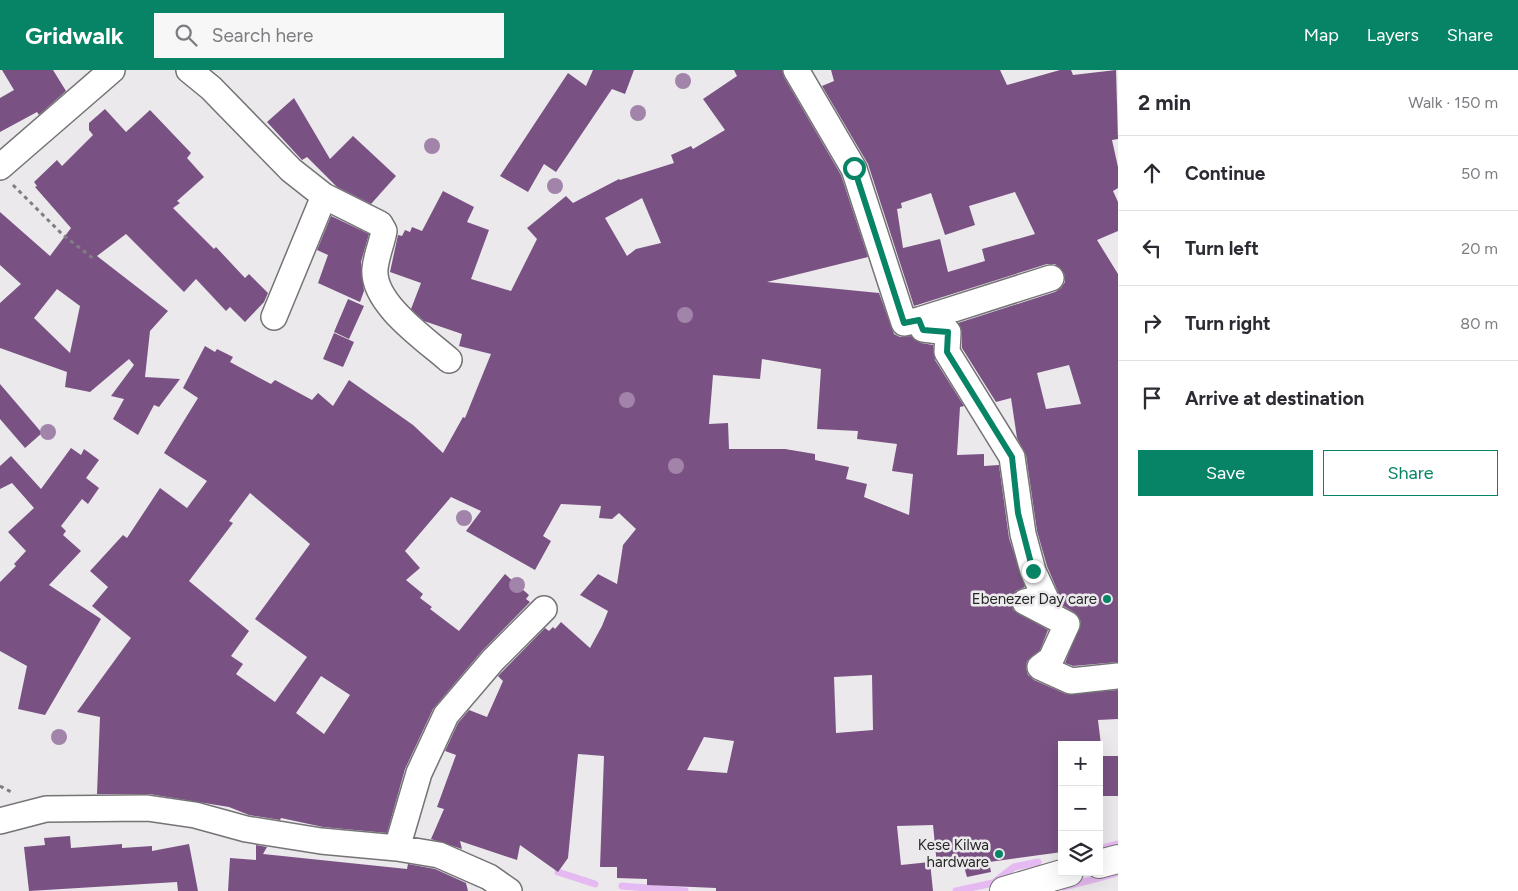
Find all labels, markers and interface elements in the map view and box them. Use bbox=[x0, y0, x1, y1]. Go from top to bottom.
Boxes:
search box bbox=[154, 13, 504, 58]
text: Gridwalk bbox=[25, 21, 124, 50]
icon: search bbox=[172, 21, 200, 49]
text: Search here bbox=[212, 24, 313, 47]
text: Map bbox=[1304, 24, 1339, 46]
text: Layers bbox=[1367, 24, 1419, 46]
text: Share bbox=[1447, 24, 1493, 46]
text: 2 min bbox=[1138, 90, 1191, 115]
text: Walk · 150 m bbox=[1408, 93, 1498, 112]
route start bbox=[843, 157, 866, 180]
icon: ahead bbox=[1138, 159, 1166, 187]
text: Continue bbox=[1185, 162, 1265, 185]
text: 50 m bbox=[1461, 164, 1498, 183]
icon: left bbox=[1138, 234, 1166, 262]
text: Turn left bbox=[1185, 237, 1259, 260]
text: 20 m bbox=[1461, 239, 1498, 258]
icon: right bbox=[1138, 309, 1166, 337]
text: Turn right bbox=[1185, 312, 1271, 335]
text: 80 m bbox=[1460, 314, 1498, 333]
icon: arrive bbox=[1138, 384, 1166, 412]
text: Arrive at destination bbox=[1185, 387, 1364, 410]
button: Save bbox=[1138, 450, 1313, 496]
button: Share bbox=[1323, 450, 1498, 496]
route end bbox=[1022, 560, 1045, 583]
place label: Ebenezer Day care bbox=[972, 590, 1097, 608]
marker: Ebenezer Day care bbox=[1101, 593, 1113, 605]
map controls bbox=[1058, 741, 1103, 876]
button: + bbox=[1058, 741, 1103, 786]
button: − bbox=[1058, 786, 1103, 831]
button: layers bbox=[1058, 831, 1103, 876]
place label: Kese Kilwa hardware bbox=[918, 836, 989, 871]
marker: Kese Kilwa hardware bbox=[993, 848, 1005, 860]

